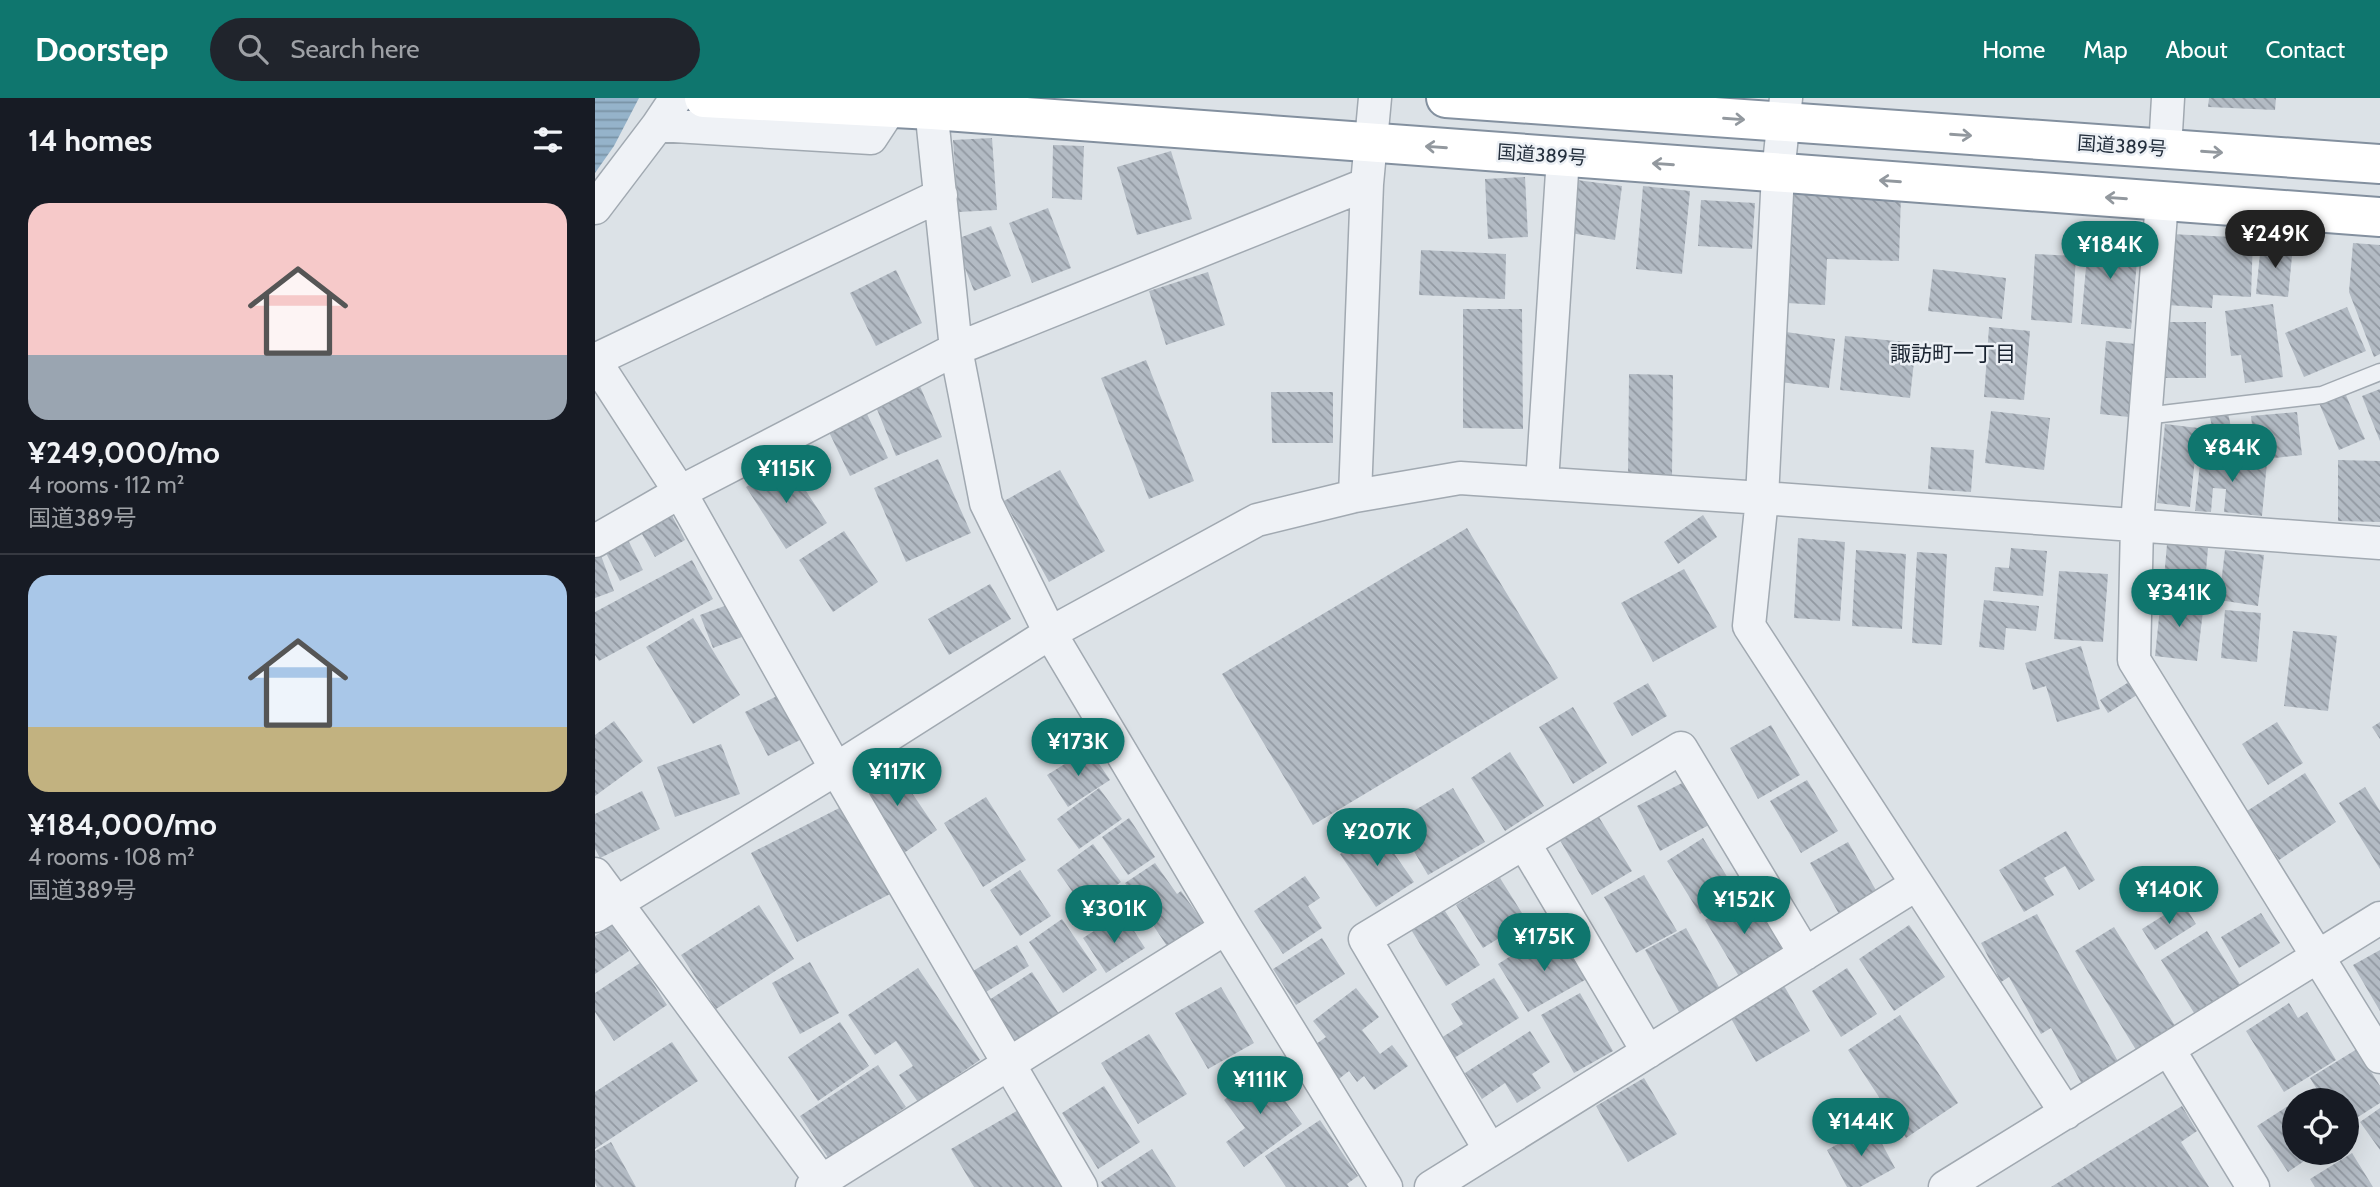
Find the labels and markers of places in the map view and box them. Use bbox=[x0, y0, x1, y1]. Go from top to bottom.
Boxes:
pin: ¥249K bbox=[2226, 211, 2324, 270]
pin: ¥184K bbox=[2061, 222, 2159, 281]
pin: ¥84K bbox=[2191, 424, 2273, 484]
pin: ¥115K bbox=[737, 446, 835, 505]
pin: ¥341K bbox=[2130, 570, 2228, 629]
pin: ¥173K bbox=[1029, 718, 1127, 778]
pin: ¥117K bbox=[848, 748, 946, 808]
pin: ¥207K bbox=[1328, 808, 1426, 868]
pin: ¥140K bbox=[2120, 866, 2218, 926]
pin: ¥152K bbox=[1695, 876, 1793, 936]
pin: ¥301K bbox=[1065, 886, 1163, 945]
pin: ¥175K bbox=[1495, 914, 1593, 973]
pin: ¥111K bbox=[1211, 1056, 1309, 1116]
pin: ¥144K bbox=[1812, 1098, 1910, 1158]

